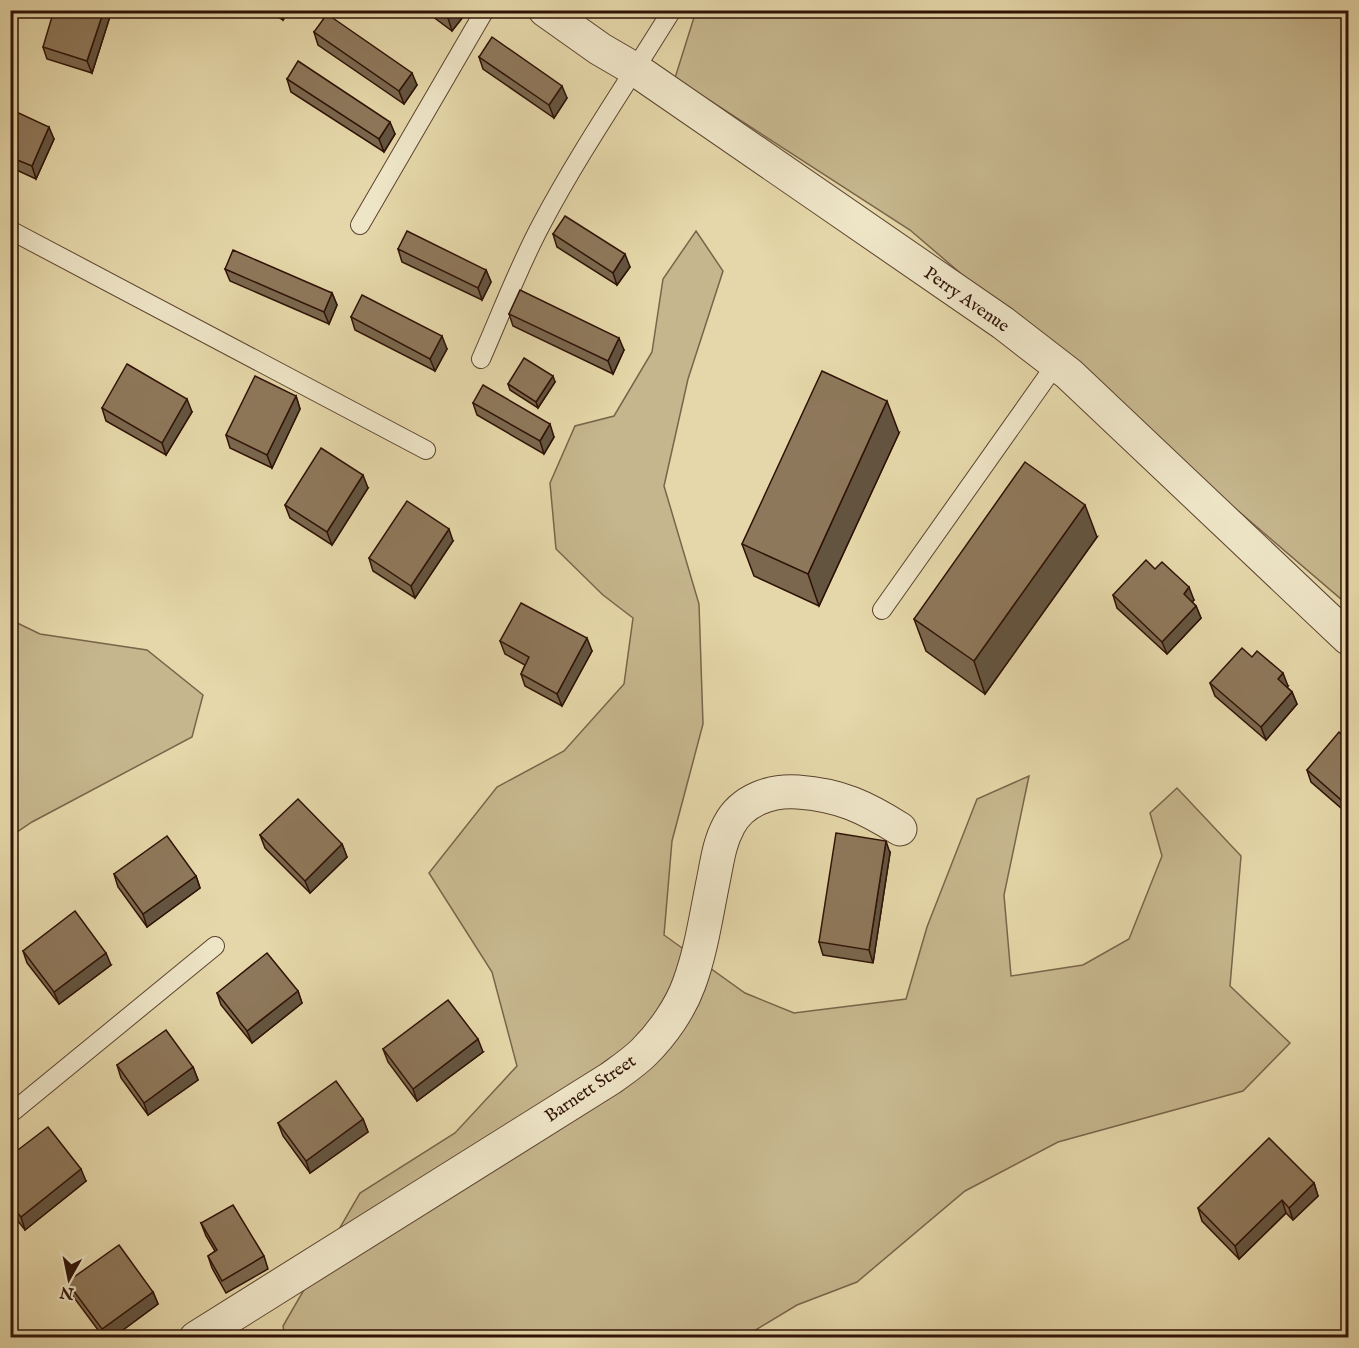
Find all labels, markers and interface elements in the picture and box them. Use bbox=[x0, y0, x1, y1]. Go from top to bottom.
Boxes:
street label: Perry Avenue bbox=[919, 262, 1013, 338]
street label: Barnett Street bbox=[541, 1050, 641, 1128]
north arrow bbox=[39, 1249, 99, 1309]
text: N bbox=[58, 1281, 76, 1303]

